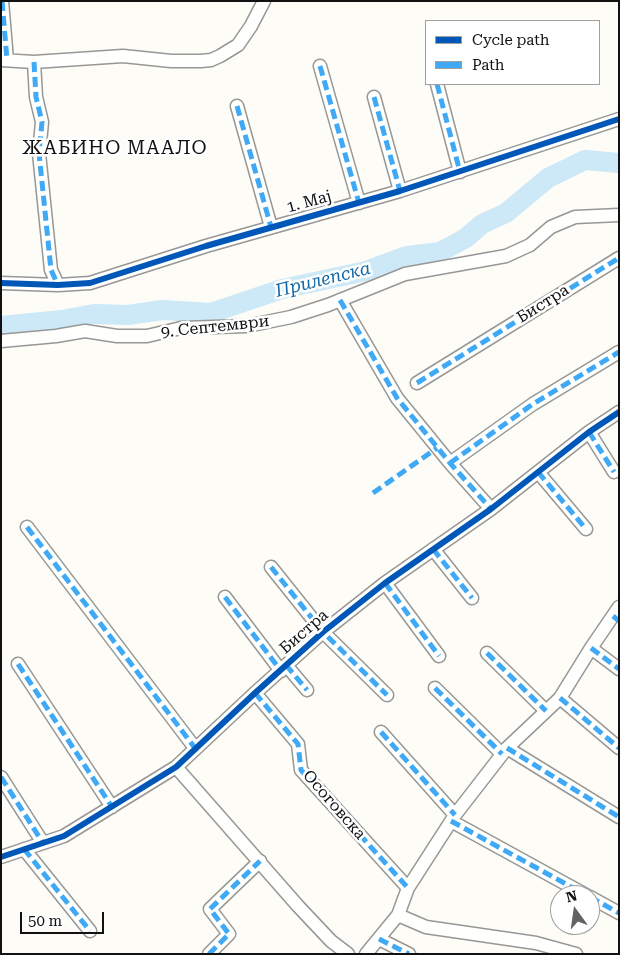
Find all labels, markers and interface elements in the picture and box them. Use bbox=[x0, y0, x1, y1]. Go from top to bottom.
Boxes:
legend bbox=[425, 20, 600, 85]
text: Cycle path bbox=[472, 31, 549, 49]
text: Path bbox=[472, 56, 505, 74]
district label: ЖАБИНО МААЛО bbox=[21, 137, 209, 159]
street label: 1. Мај bbox=[284, 187, 334, 217]
water label: Прилепска bbox=[273, 258, 373, 302]
street label: Бистра bbox=[513, 280, 573, 328]
street label: 9. Септември bbox=[160, 312, 270, 342]
street label: Бистра bbox=[276, 606, 332, 658]
street label: Осоговска bbox=[299, 766, 369, 844]
north arrow bbox=[550, 885, 600, 935]
text: N bbox=[564, 887, 579, 905]
scale bar bbox=[22, 902, 106, 934]
text: 50 m bbox=[28, 912, 62, 930]

